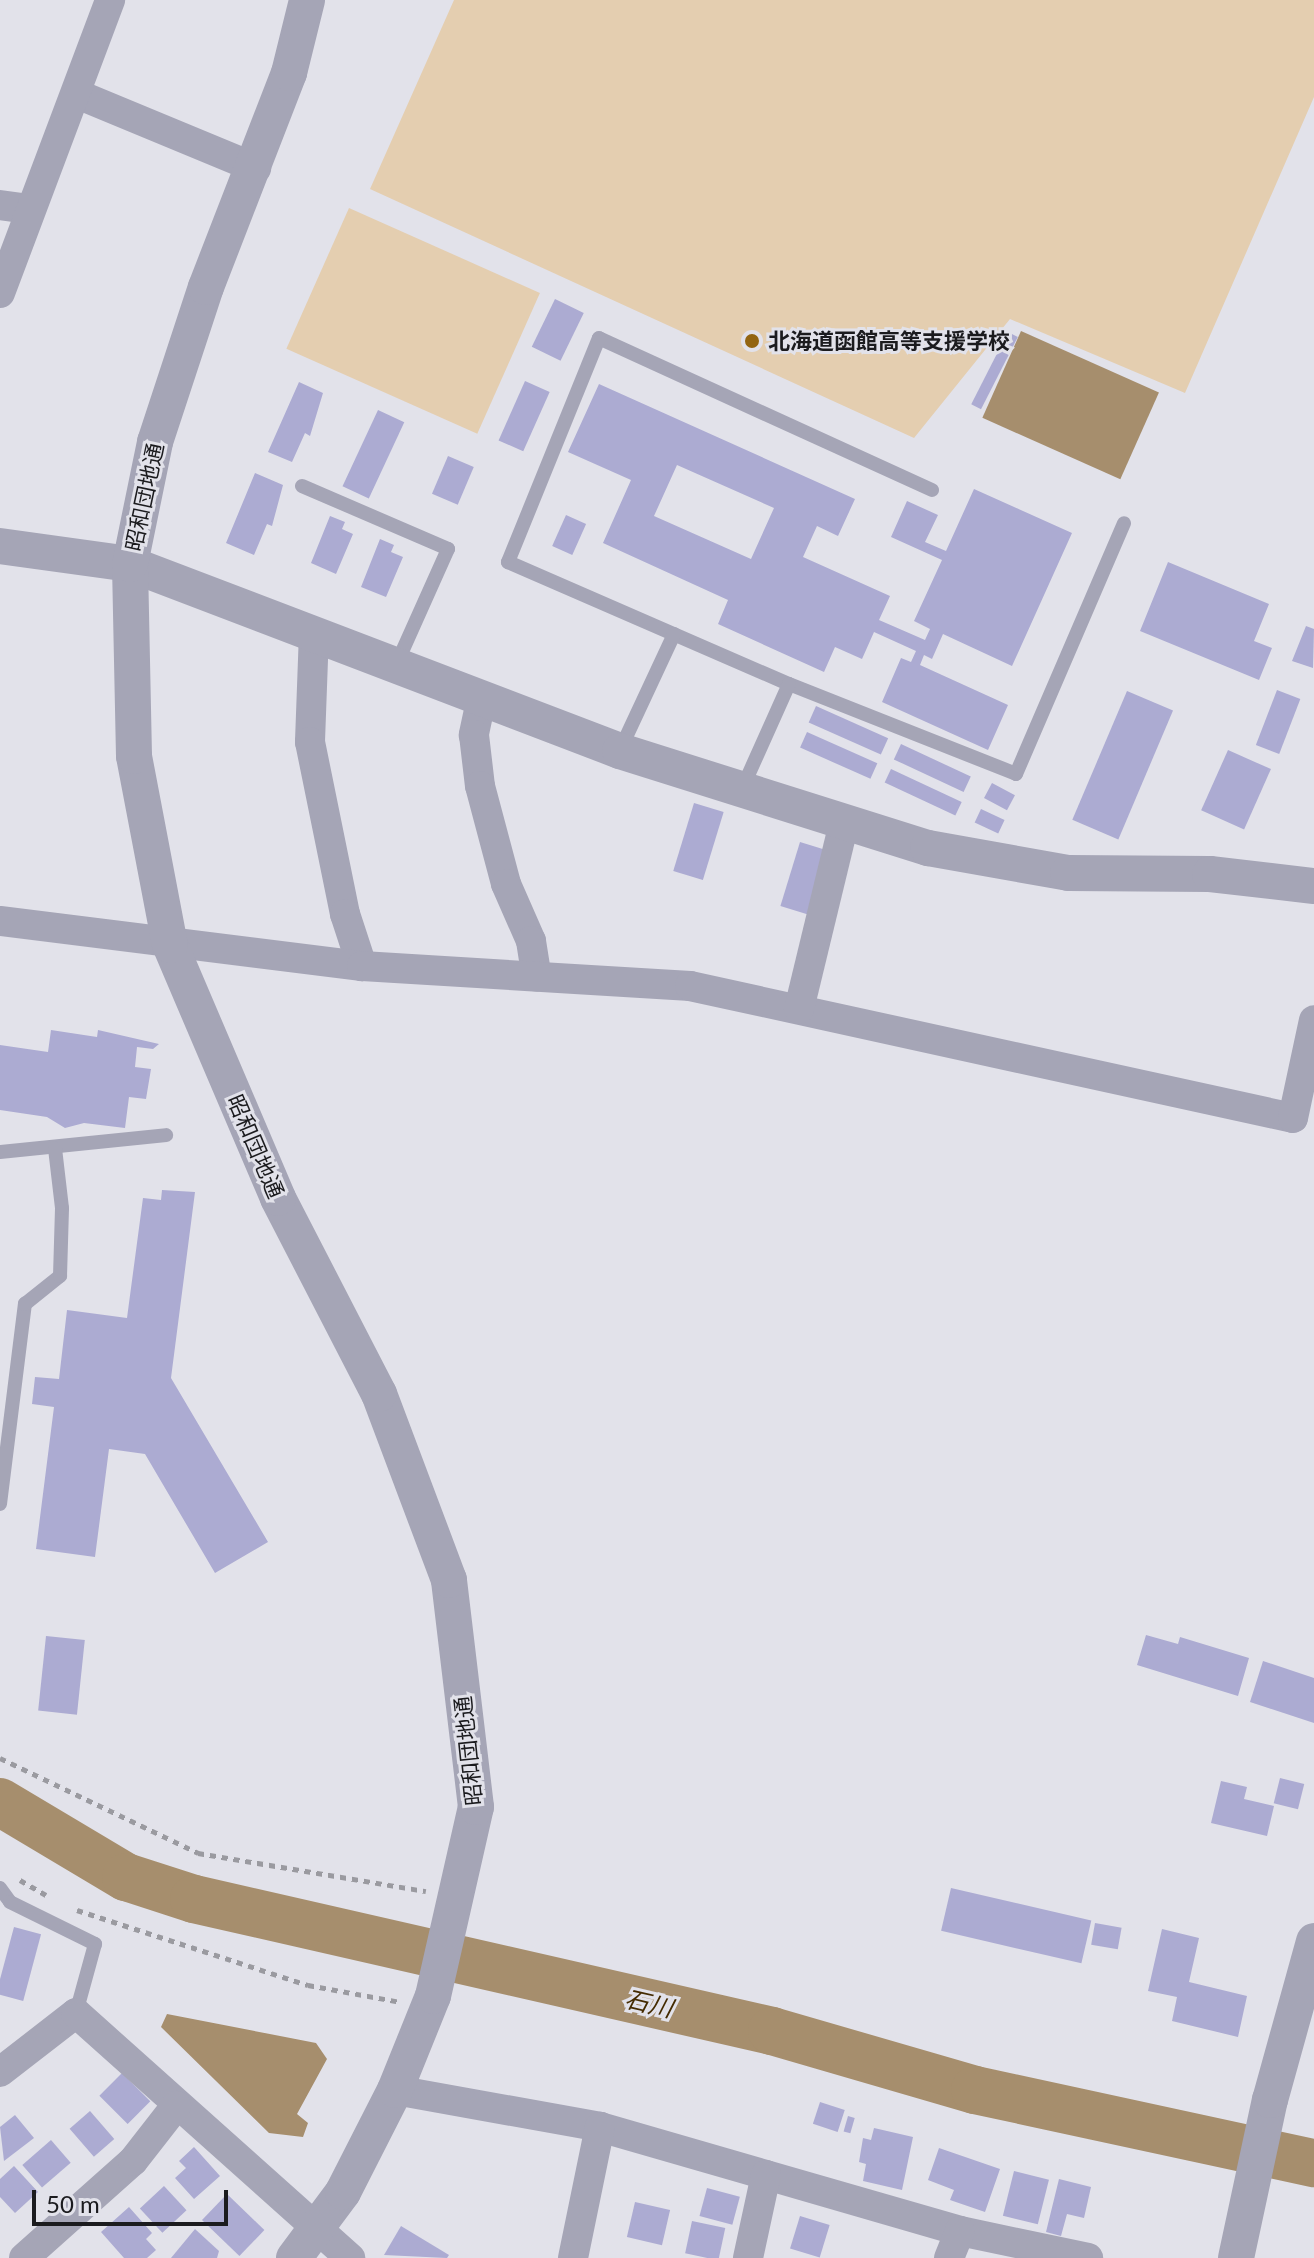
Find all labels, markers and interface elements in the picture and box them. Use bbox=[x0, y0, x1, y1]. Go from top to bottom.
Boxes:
place label: 北海道函館高等支援学校 bbox=[768, 328, 1010, 354]
marker: 北海道函館高等支援学校 bbox=[743, 332, 761, 350]
street label: 昭和団地通 bbox=[120, 440, 168, 554]
street label: 昭和団地通 bbox=[222, 1090, 290, 1202]
street label: 昭和団地通 bbox=[449, 1695, 487, 1807]
water label: 石川 bbox=[622, 1984, 676, 2022]
scale bar bbox=[36, 2174, 232, 2224]
text: 50 m bbox=[46, 2189, 100, 2218]

